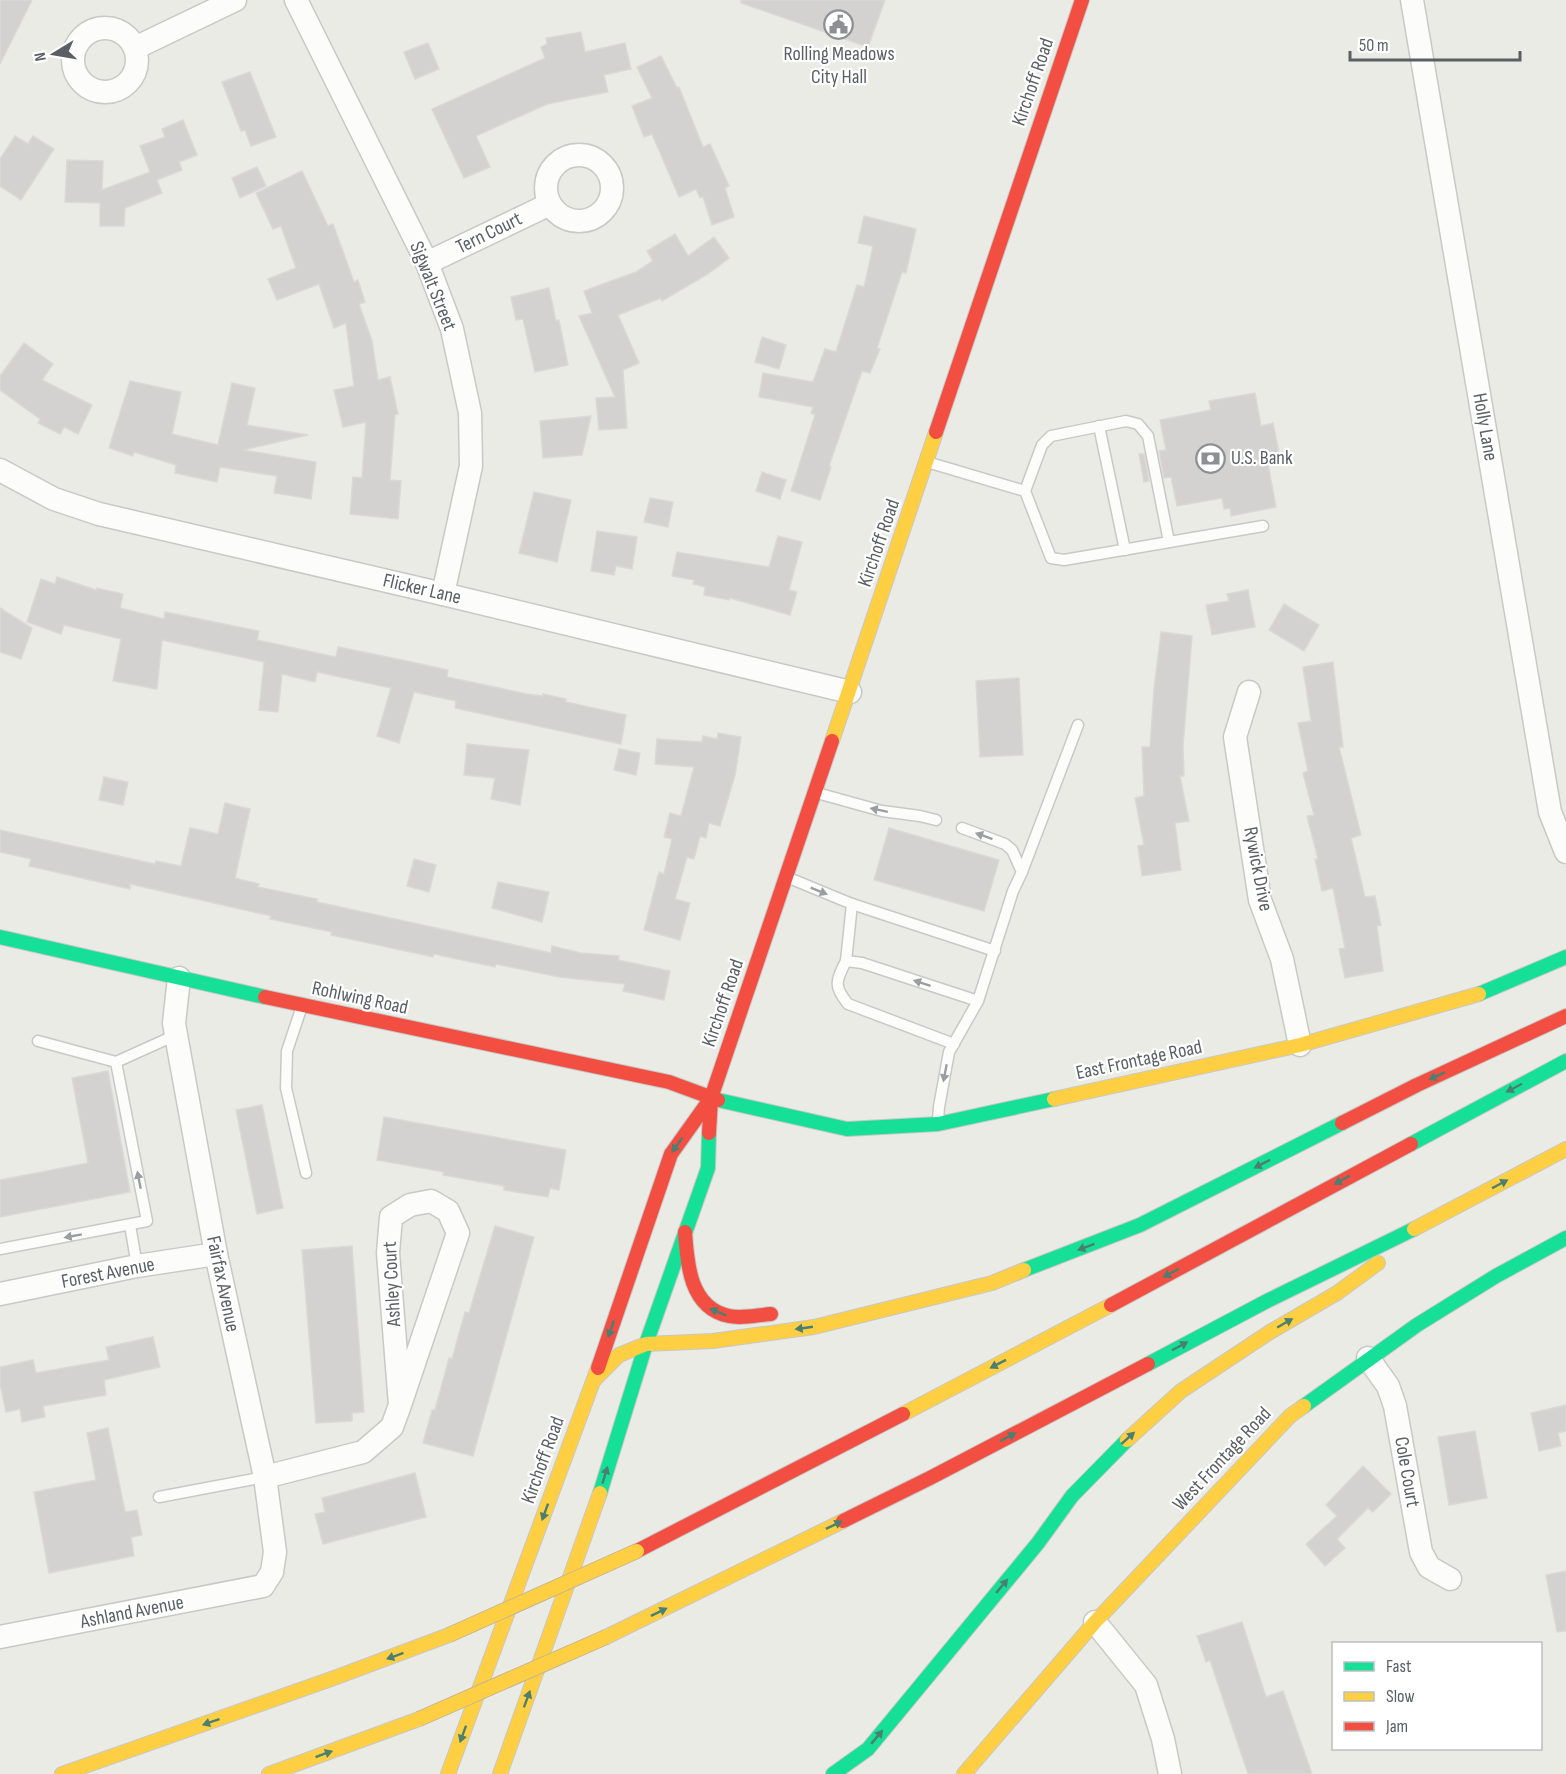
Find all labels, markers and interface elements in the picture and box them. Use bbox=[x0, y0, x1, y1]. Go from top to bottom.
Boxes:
public building icon: Rolling Meadows City Hall bbox=[823, 8, 855, 40]
north arrow bbox=[24, 24, 84, 84]
scale bar bbox=[1350, 24, 1520, 62]
street label: Kirchoff Road bbox=[1007, 35, 1059, 129]
text: 50 m bbox=[1359, 35, 1389, 56]
place label: Rolling Meadows City Hall bbox=[783, 42, 895, 89]
text: N bbox=[31, 51, 51, 63]
street label: Tern Court bbox=[452, 207, 526, 259]
street label: Sigwalt Street bbox=[404, 238, 462, 334]
street label: Holly Lane bbox=[1467, 391, 1503, 463]
bank icon: U.S. Bank bbox=[1194, 442, 1226, 474]
place label: U.S. Bank bbox=[1231, 446, 1293, 470]
street label: Kirchoff Road bbox=[853, 496, 905, 590]
street label: Flicker Lane bbox=[381, 568, 463, 610]
one-way arrow bbox=[870, 804, 888, 814]
street label: Rywick Drive bbox=[1238, 825, 1278, 913]
one-way arrow bbox=[975, 831, 993, 841]
one-way arrow bbox=[811, 886, 829, 896]
street label: Kirchoff Road bbox=[697, 956, 749, 1050]
street label: Rohlwing Road bbox=[310, 976, 410, 1020]
one-way arrow bbox=[913, 978, 931, 987]
street label: East Frontage Road bbox=[1074, 1035, 1204, 1085]
one-way arrow bbox=[940, 1063, 949, 1082]
one-way arrow bbox=[1427, 1071, 1445, 1081]
one-way arrow bbox=[1505, 1083, 1522, 1093]
one-way arrow bbox=[671, 1137, 683, 1153]
one-way arrow bbox=[1254, 1159, 1271, 1169]
one-way arrow bbox=[134, 1170, 143, 1189]
one-way arrow bbox=[1333, 1175, 1350, 1185]
one-way arrow bbox=[1491, 1180, 1508, 1189]
one-way arrow bbox=[63, 1231, 82, 1240]
street label: Fairfax Avenue bbox=[201, 1234, 245, 1334]
street label: Ashley Court bbox=[378, 1241, 406, 1328]
one-way arrow bbox=[1077, 1242, 1095, 1252]
street label: Forest Avenue bbox=[59, 1252, 157, 1294]
one-way arrow bbox=[1162, 1268, 1179, 1278]
one-way arrow bbox=[709, 1307, 727, 1317]
one-way arrow bbox=[1277, 1318, 1294, 1328]
one-way arrow bbox=[606, 1320, 616, 1338]
one-way arrow bbox=[794, 1323, 813, 1332]
one-way arrow bbox=[1172, 1341, 1189, 1351]
one-way arrow bbox=[990, 1359, 1007, 1369]
street label: West Frontage Road bbox=[1168, 1402, 1276, 1516]
street label: Kirchoff Road bbox=[516, 1413, 570, 1507]
one-way arrow bbox=[999, 1432, 1016, 1442]
one-way arrow bbox=[1120, 1432, 1135, 1445]
street label: Cole Court bbox=[1389, 1435, 1425, 1509]
one-way arrow bbox=[601, 1466, 610, 1484]
one-way arrow bbox=[540, 1503, 549, 1521]
one-way arrow bbox=[825, 1520, 842, 1530]
one-way arrow bbox=[995, 1579, 1007, 1594]
street label: Ashland Avenue bbox=[77, 1590, 186, 1634]
one-way arrow bbox=[650, 1607, 667, 1616]
legend bbox=[1332, 1642, 1542, 1750]
one-way arrow bbox=[385, 1651, 403, 1661]
text: Fast bbox=[1386, 1656, 1412, 1677]
text: Slow bbox=[1386, 1686, 1415, 1707]
one-way arrow bbox=[522, 1690, 532, 1708]
text: Jam bbox=[1385, 1716, 1408, 1737]
one-way arrow bbox=[202, 1717, 220, 1727]
one-way arrow bbox=[458, 1725, 467, 1743]
one-way arrow bbox=[871, 1729, 884, 1745]
one-way arrow bbox=[315, 1749, 333, 1758]

